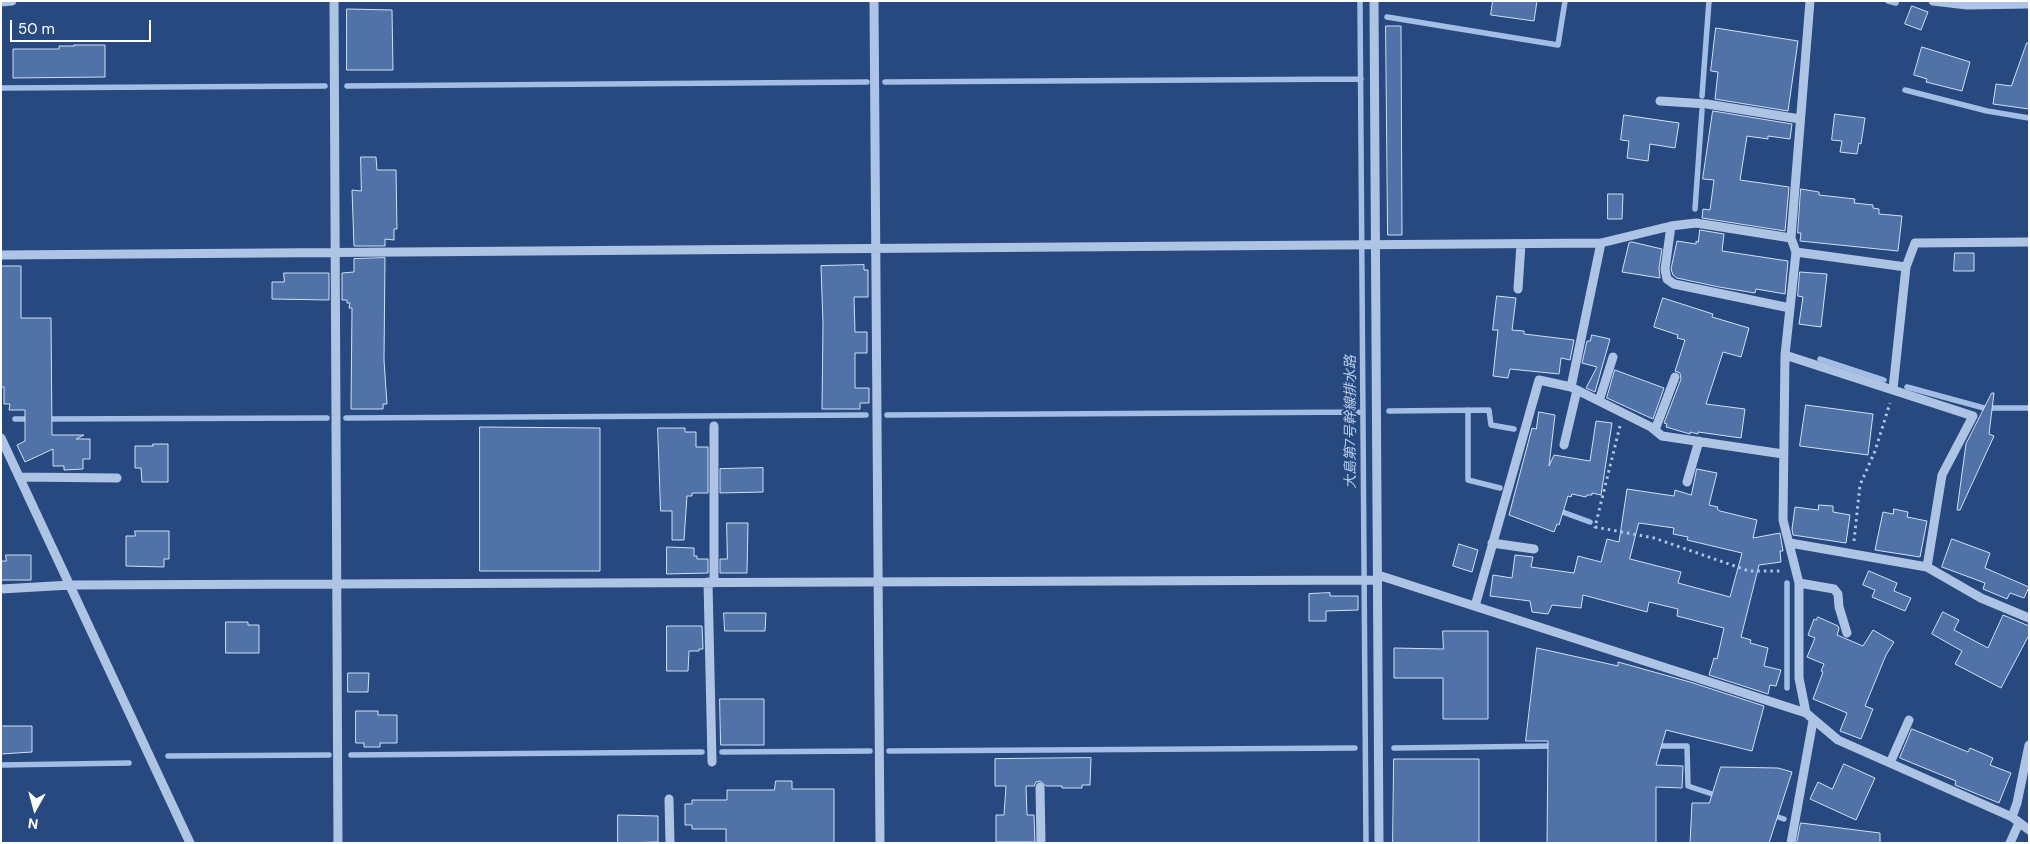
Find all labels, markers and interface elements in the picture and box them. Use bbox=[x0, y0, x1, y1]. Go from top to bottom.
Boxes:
scale bar bbox=[12, 10, 154, 42]
text: 50 m bbox=[18, 19, 55, 39]
water label: 大島第7号幹線排水路 bbox=[1343, 355, 1359, 489]
north arrow bbox=[10, 784, 60, 834]
text: N bbox=[27, 814, 39, 833]

